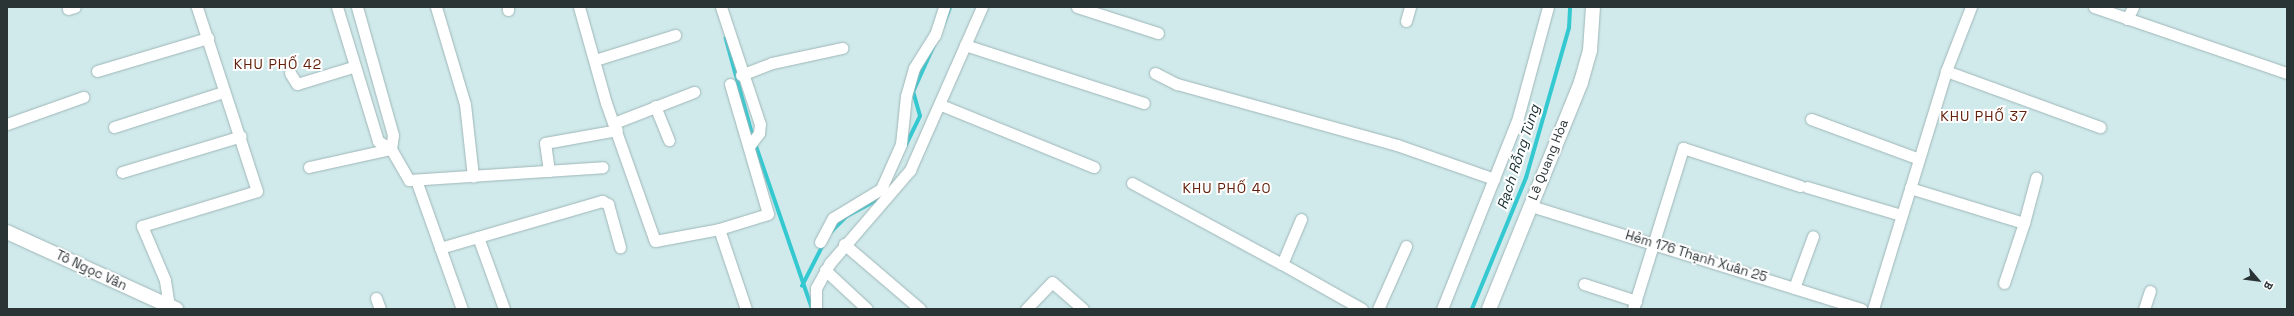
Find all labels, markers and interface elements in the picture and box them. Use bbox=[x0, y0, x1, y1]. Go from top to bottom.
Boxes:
district label: KHU PHỐ 42 bbox=[234, 56, 322, 72]
water label: Rạch Rỗng Tùng bbox=[1493, 102, 1543, 212]
district label: KHU PHỐ 37 bbox=[1940, 108, 2028, 124]
street label: Lê Quang Hòa bbox=[1526, 117, 1572, 203]
district label: KHU PHỐ 40 bbox=[1183, 180, 1271, 196]
street label: Hẻm 176 Thạnh Xuân 25 bbox=[1623, 228, 1769, 286]
street label: Tô Ngọc Vân bbox=[53, 248, 129, 294]
north arrow bbox=[2238, 260, 2278, 300]
text: B bbox=[2261, 279, 2276, 292]

